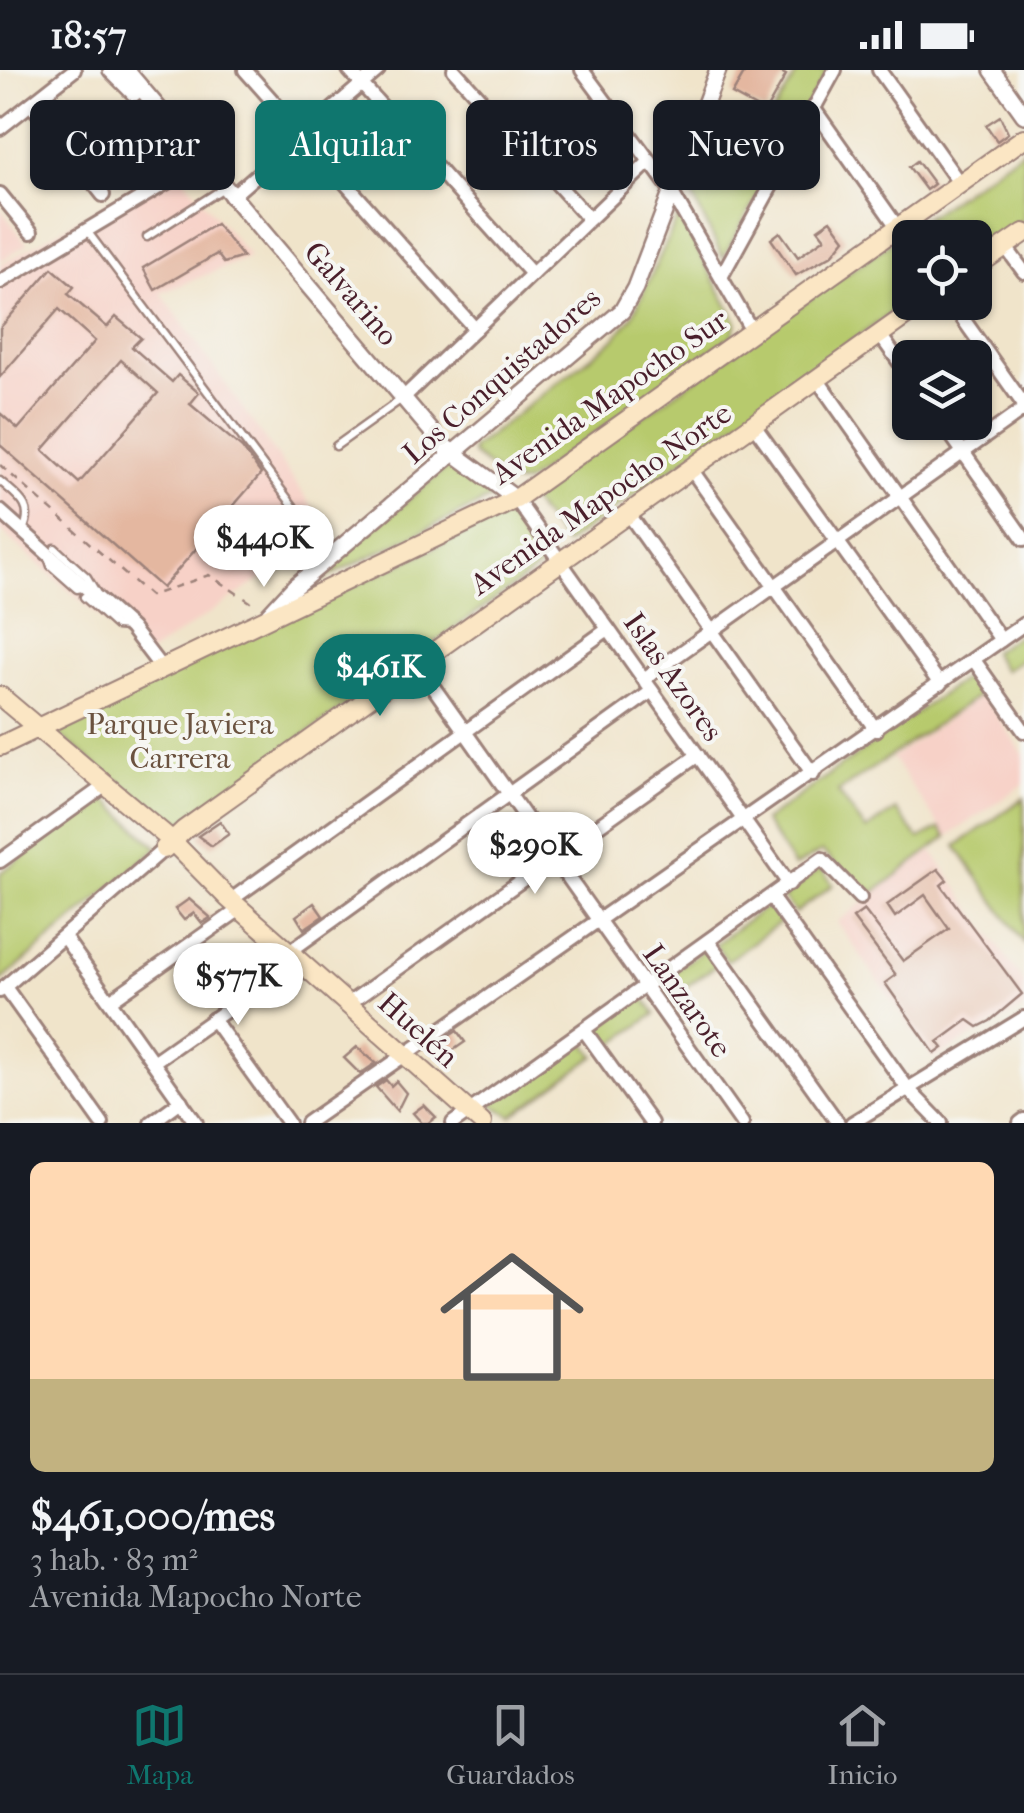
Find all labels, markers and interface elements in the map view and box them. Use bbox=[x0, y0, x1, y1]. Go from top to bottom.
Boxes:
text: 18:57 bbox=[50, 13, 127, 58]
chip: Comprar bbox=[30, 100, 235, 190]
chip: Alquilar bbox=[255, 100, 446, 190]
chip: Filtros bbox=[466, 100, 633, 190]
chip: Nuevo bbox=[653, 100, 820, 190]
map controls bbox=[892, 220, 992, 440]
button: locate bbox=[892, 220, 992, 320]
street label: Galvarino bbox=[297, 235, 405, 353]
street label: Los Conquistadores bbox=[396, 281, 608, 471]
street label: Avenida Mapocho Sur bbox=[484, 302, 735, 492]
button: layers bbox=[892, 340, 992, 440]
street label: Avenida Mapocho Norte bbox=[463, 395, 738, 603]
pin: $440K bbox=[194, 505, 334, 590]
text: $440K bbox=[216, 519, 312, 556]
street label: Islas Azores bbox=[616, 606, 730, 748]
pin: $461K bbox=[310, 634, 450, 719]
text: $461K bbox=[336, 648, 424, 685]
park label: Parque Javiera Carrera bbox=[86, 707, 275, 776]
pin: $290K bbox=[465, 812, 605, 897]
text: $290K bbox=[489, 826, 581, 863]
street label: Lanzarote bbox=[635, 938, 739, 1064]
pin: $577K bbox=[168, 943, 308, 1028]
text: $577K bbox=[195, 957, 281, 994]
street label: Huelén bbox=[371, 985, 466, 1075]
icon: home bbox=[422, 1227, 602, 1407]
text: $461,000/mes bbox=[30, 1492, 275, 1541]
text: 3 hab. · 83 m² bbox=[30, 1541, 198, 1578]
text: Avenida Mapocho Norte bbox=[30, 1578, 361, 1615]
tab: Mapa bbox=[127, 1698, 193, 1791]
tab: Guardados bbox=[446, 1698, 575, 1791]
tab: Inicio bbox=[828, 1698, 897, 1791]

